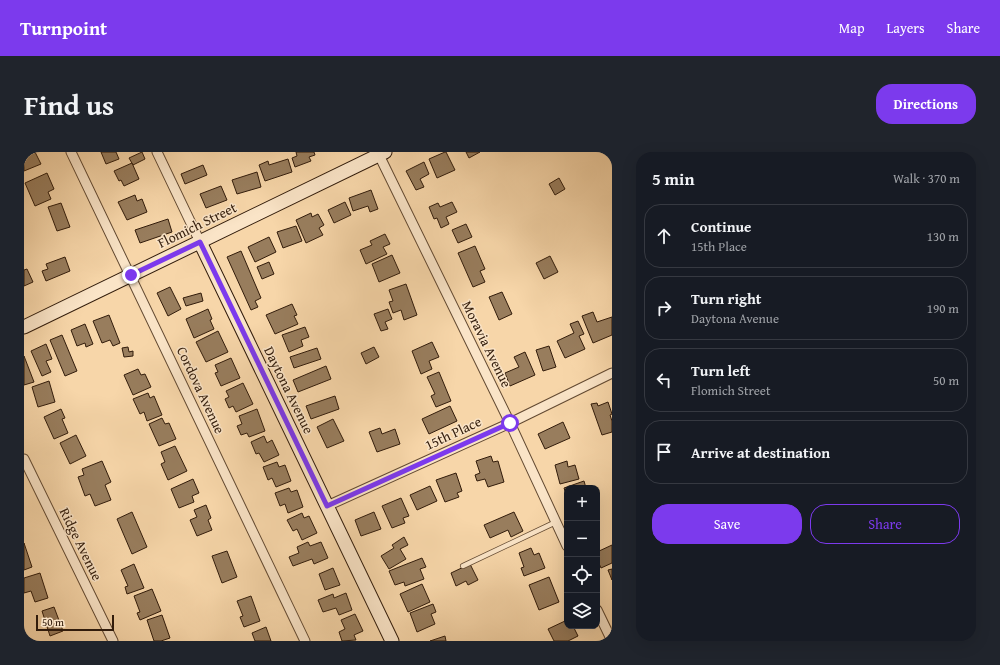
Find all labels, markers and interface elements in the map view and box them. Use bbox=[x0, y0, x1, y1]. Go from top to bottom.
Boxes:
text: Turnpoint bbox=[20, 14, 107, 42]
text: Map bbox=[839, 18, 865, 38]
text: Layers bbox=[887, 18, 925, 38]
text: Share bbox=[947, 18, 980, 38]
text: Find us bbox=[24, 84, 114, 125]
button: Directions bbox=[876, 84, 976, 124]
text: 5 min bbox=[652, 166, 694, 191]
text: Walk · 370 m bbox=[893, 169, 960, 188]
street label: Flomich Street bbox=[154, 197, 240, 253]
text: Continue bbox=[691, 216, 752, 237]
icon: ahead bbox=[653, 225, 675, 247]
text: 130 m bbox=[927, 227, 959, 246]
text: 15th Place bbox=[691, 237, 747, 256]
route end bbox=[122, 266, 140, 284]
text: Turn right bbox=[691, 288, 762, 309]
street label: Moravia Avenue bbox=[457, 297, 517, 391]
icon: right bbox=[653, 297, 675, 319]
text: 190 m bbox=[927, 299, 959, 318]
text: Daytona Avenue bbox=[691, 309, 779, 328]
street label: Cordova Avenue bbox=[172, 343, 230, 437]
street label: Daytona Avenue bbox=[259, 343, 319, 437]
text: Turn left bbox=[691, 360, 750, 381]
icon: left bbox=[653, 369, 675, 391]
text: 50 m bbox=[933, 371, 959, 390]
text: Flomich Street bbox=[691, 381, 771, 400]
street label: 15th Place bbox=[421, 411, 485, 455]
route start bbox=[501, 414, 519, 432]
icon: arrive bbox=[653, 441, 675, 463]
text: Arrive at destination bbox=[691, 442, 830, 463]
map controls bbox=[564, 485, 600, 629]
button: + bbox=[564, 485, 600, 521]
street label: Ridge Avenue bbox=[55, 504, 108, 584]
button: Save bbox=[652, 504, 802, 544]
button: Share bbox=[810, 504, 960, 544]
button: − bbox=[564, 521, 600, 557]
button: locate bbox=[564, 557, 600, 593]
button: layers bbox=[564, 593, 600, 629]
scale bar bbox=[36, 613, 114, 632]
text: 50 m bbox=[42, 614, 64, 630]

